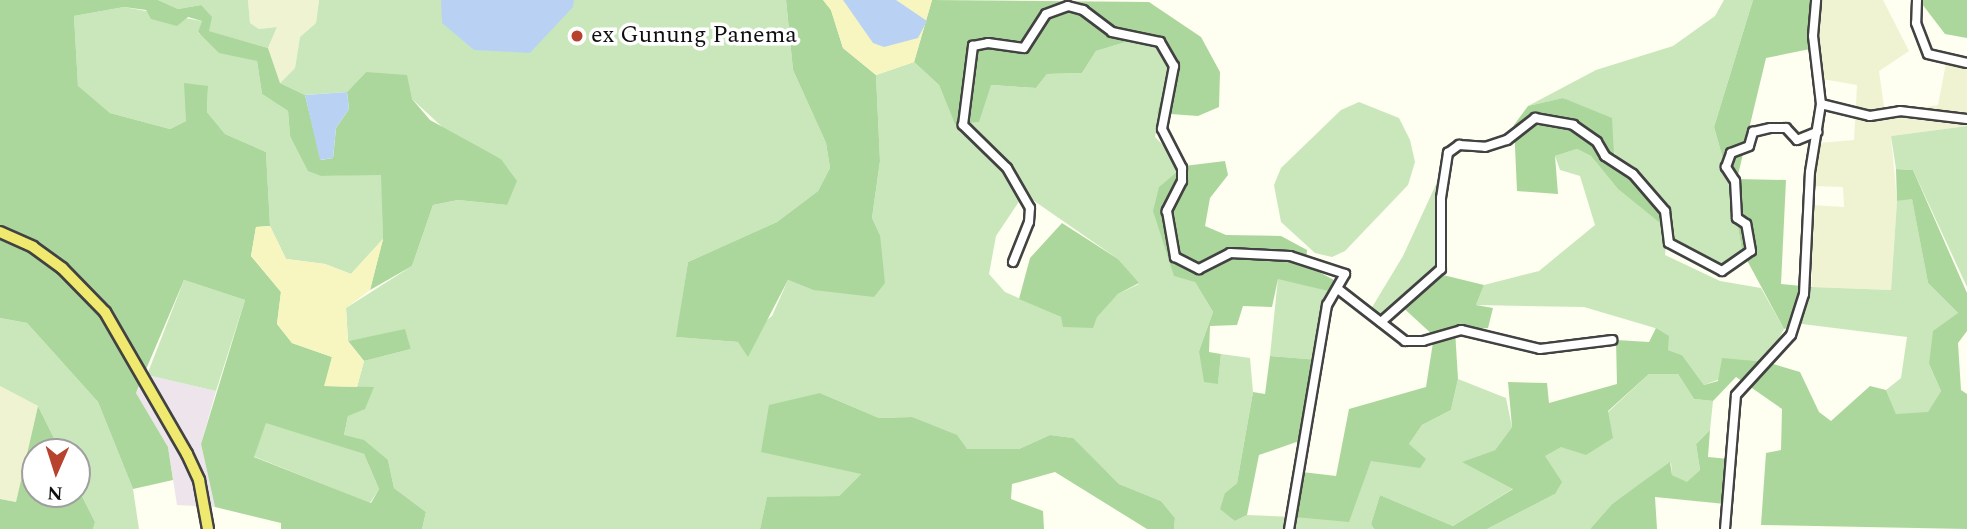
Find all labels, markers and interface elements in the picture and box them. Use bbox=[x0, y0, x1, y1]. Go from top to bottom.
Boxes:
place label: ex Gunung Panema bbox=[591, 22, 797, 50]
marker: ex Gunung Panema bbox=[569, 28, 585, 44]
north arrow bbox=[21, 438, 91, 508]
text: N bbox=[46, 478, 63, 507]

